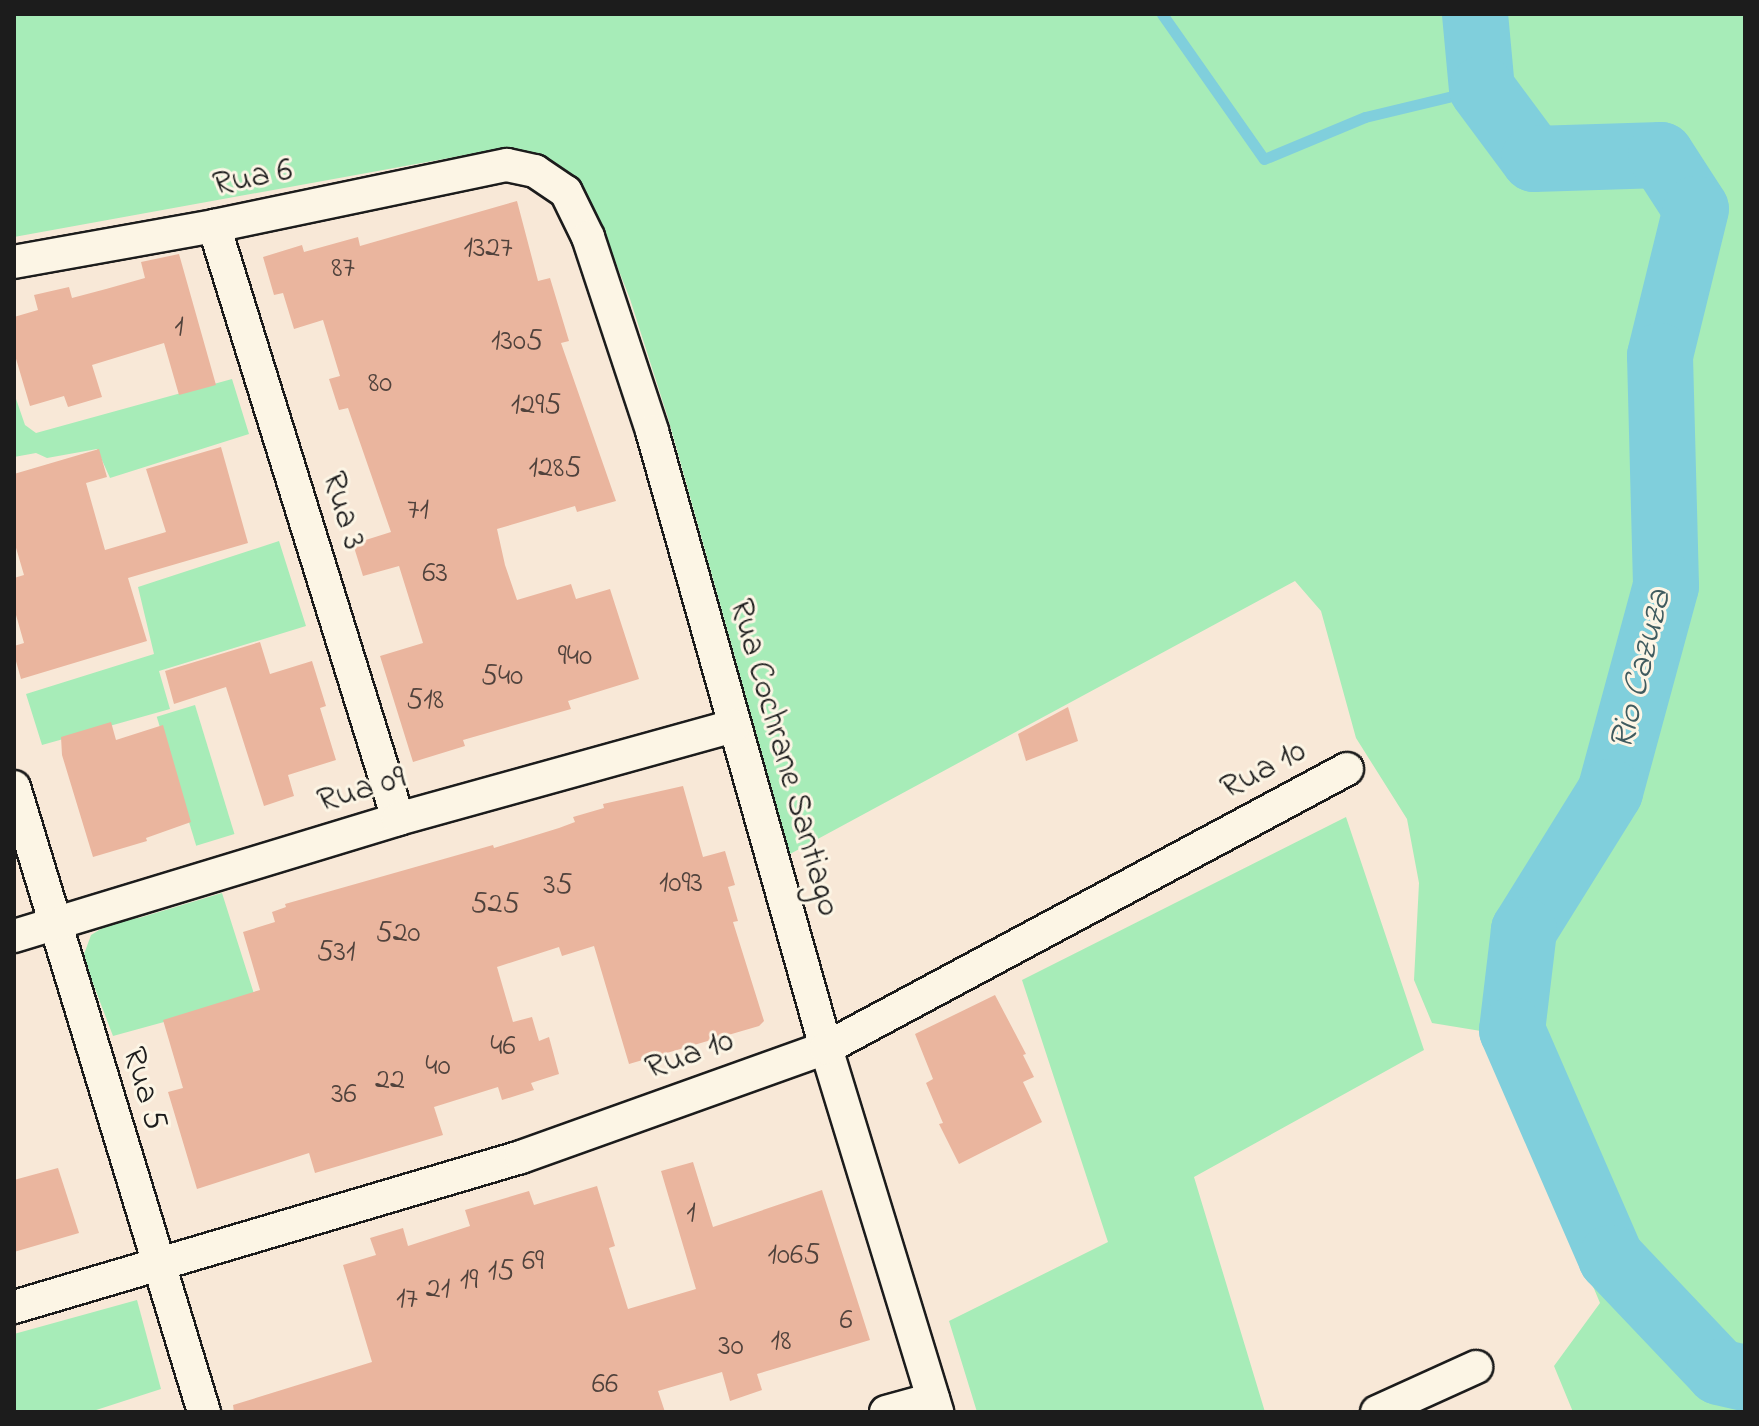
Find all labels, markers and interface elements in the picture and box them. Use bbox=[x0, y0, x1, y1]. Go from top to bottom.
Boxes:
street label: Rua 6 bbox=[210, 151, 296, 207]
house number: 1327 bbox=[463, 231, 513, 267]
house number: 87 bbox=[331, 251, 355, 287]
house number: 1 bbox=[174, 310, 184, 346]
house number: 1305 bbox=[491, 324, 543, 360]
house number: 80 bbox=[368, 366, 392, 402]
house number: 1295 bbox=[511, 388, 561, 424]
house number: 1285 bbox=[529, 451, 581, 487]
street label: Rua 3 bbox=[311, 467, 373, 555]
house number: 71 bbox=[407, 493, 429, 529]
house number: 63 bbox=[422, 556, 448, 592]
water label: Rio Cazuza bbox=[1601, 585, 1683, 755]
street label: Rua Cochrane Santiago bbox=[718, 595, 848, 921]
house number: 940 bbox=[558, 639, 592, 675]
house number: 540 bbox=[481, 659, 523, 695]
house number: 518 bbox=[406, 683, 444, 719]
street label: Rua 10 bbox=[1214, 732, 1314, 810]
street label: Rua 09 bbox=[313, 758, 411, 824]
house number: 1093 bbox=[659, 866, 703, 902]
house number: 35 bbox=[543, 868, 573, 904]
house number: 525 bbox=[470, 887, 520, 923]
house number: 520 bbox=[375, 916, 421, 952]
house number: 531 bbox=[316, 935, 356, 971]
street label: Rua 10 bbox=[640, 1021, 740, 1091]
house number: 46 bbox=[490, 1029, 516, 1065]
street label: Rua 5 bbox=[111, 1043, 175, 1135]
house number: 40 bbox=[425, 1049, 451, 1085]
house number: 22 bbox=[375, 1063, 405, 1099]
house number: 36 bbox=[331, 1077, 357, 1113]
house number: 1 bbox=[686, 1196, 696, 1232]
house number: 1065 bbox=[768, 1238, 820, 1274]
house number: 69 bbox=[522, 1244, 544, 1280]
house number: 15 bbox=[488, 1254, 514, 1290]
house number: 19 bbox=[460, 1263, 478, 1299]
house number: 21 bbox=[426, 1272, 450, 1308]
house number: 17 bbox=[396, 1282, 418, 1318]
house number: 6 bbox=[839, 1303, 853, 1339]
house number: 18 bbox=[771, 1324, 791, 1360]
house number: 30 bbox=[718, 1329, 744, 1365]
house number: 66 bbox=[592, 1367, 618, 1403]

